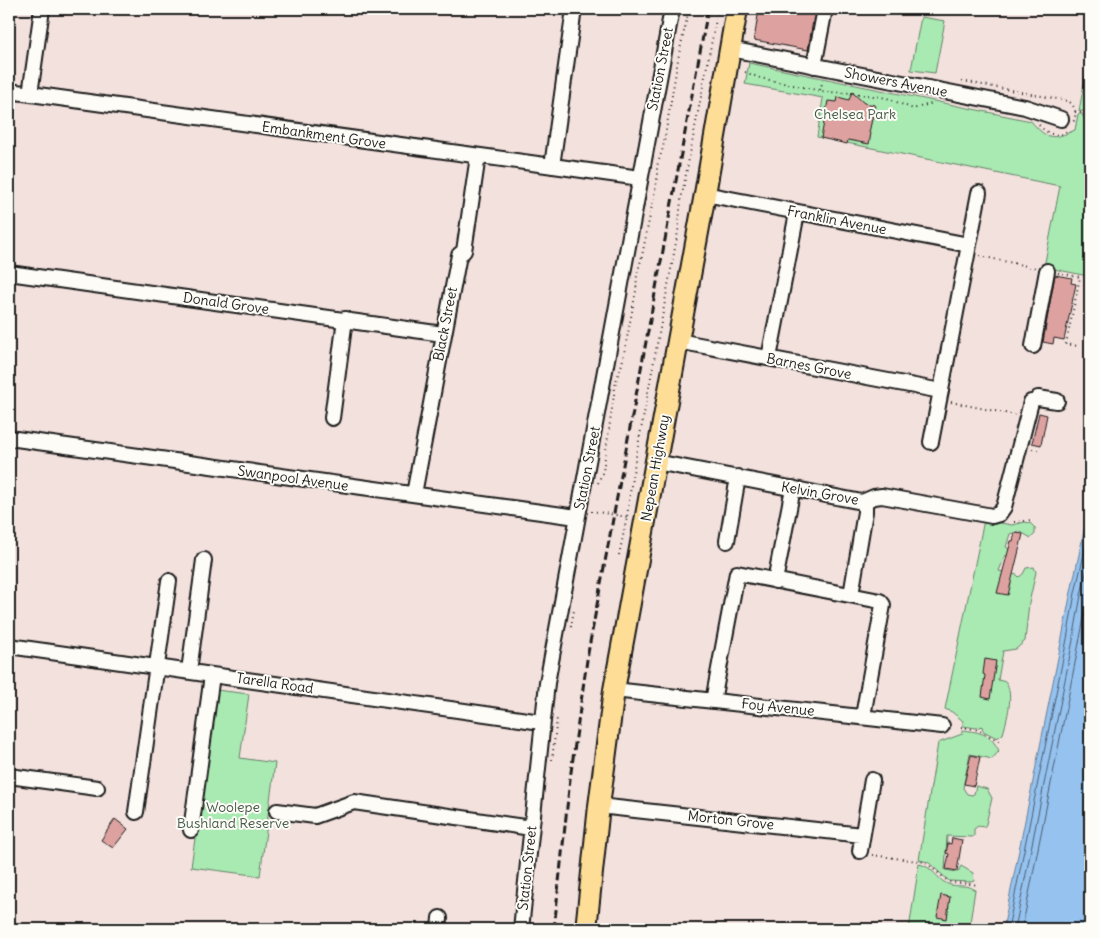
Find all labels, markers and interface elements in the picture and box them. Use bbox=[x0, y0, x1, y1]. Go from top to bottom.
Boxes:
street label: Station Street bbox=[643, 25, 677, 112]
street label: Showers Avenue bbox=[843, 63, 949, 101]
park label: Chelsea Park bbox=[814, 105, 896, 123]
street label: Embankment Grove bbox=[261, 117, 387, 153]
street label: Franklin Avenue bbox=[786, 202, 888, 238]
street label: Black Street bbox=[429, 285, 461, 363]
street label: Donald Grove bbox=[182, 288, 270, 318]
street label: Barnes Grove bbox=[765, 349, 853, 383]
street label: Nepean Highway bbox=[637, 413, 673, 523]
street label: Station Street bbox=[570, 424, 604, 511]
street label: Swanpool Avenue bbox=[236, 461, 350, 495]
street label: Kelvin Grove bbox=[780, 477, 860, 509]
street label: Tarella Road bbox=[235, 669, 315, 697]
street label: Foy Avenue bbox=[741, 694, 815, 720]
park label: Woolepe Bushland Reserve bbox=[177, 798, 289, 832]
street label: Morton Grove bbox=[687, 807, 775, 833]
street label: Station Street bbox=[514, 825, 540, 911]

